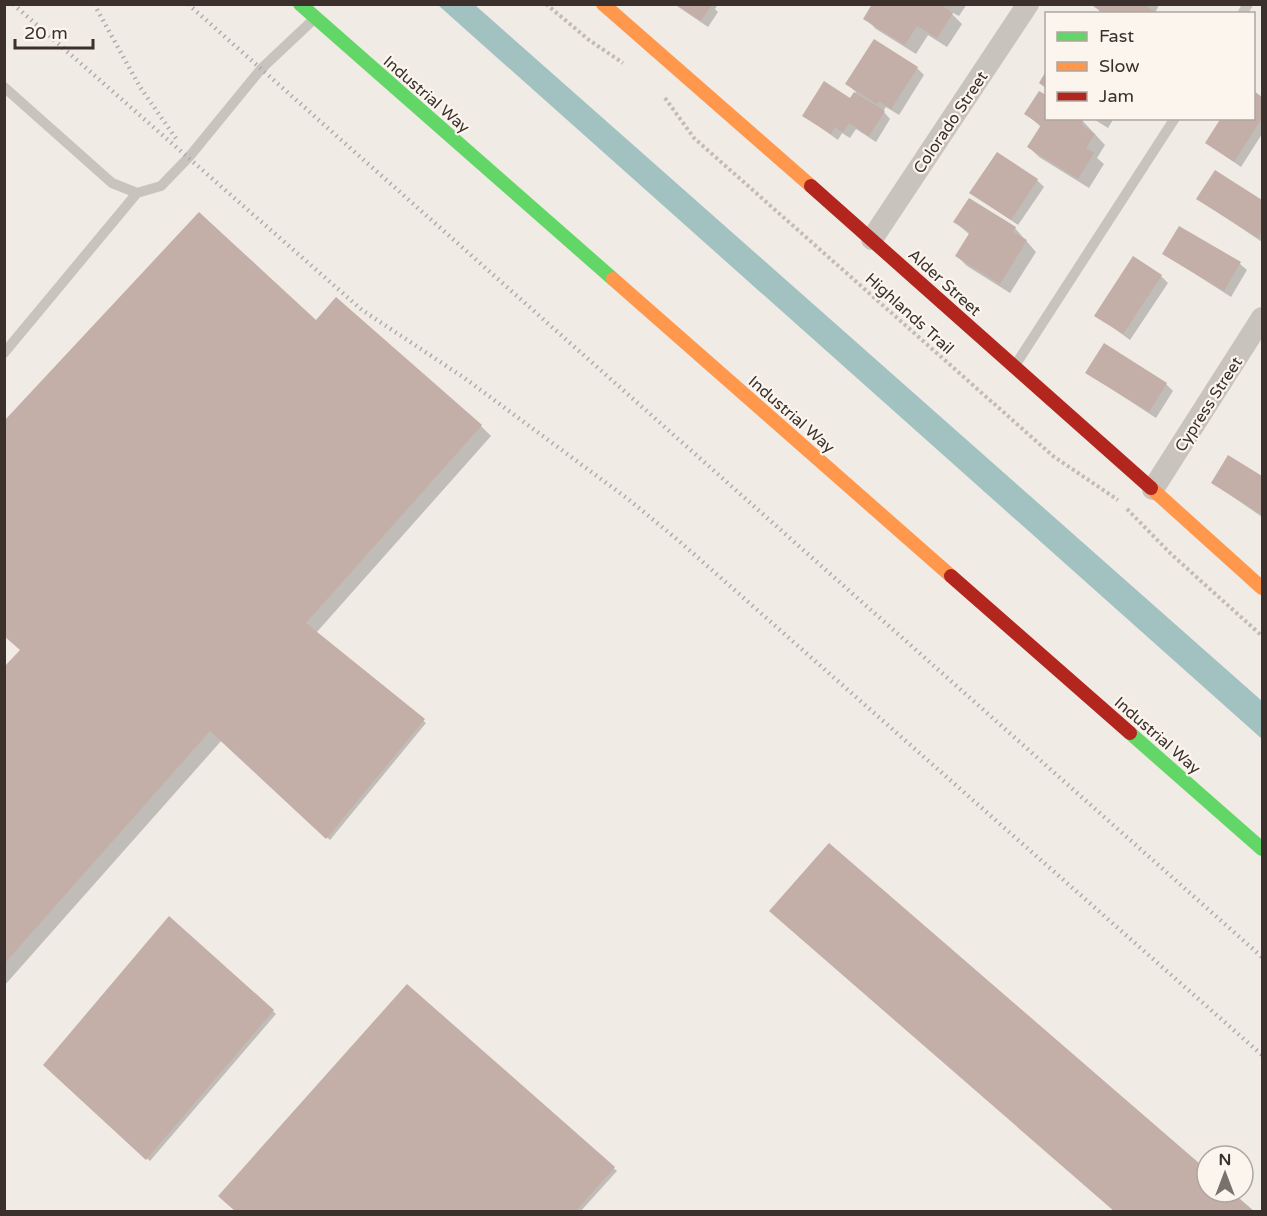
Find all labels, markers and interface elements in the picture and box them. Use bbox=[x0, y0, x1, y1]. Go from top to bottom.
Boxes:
scale bar bbox=[15, 12, 93, 50]
legend bbox=[1045, 12, 1255, 120]
text: 20 m bbox=[24, 22, 68, 44]
text: Fast bbox=[1099, 25, 1134, 47]
street label: Industrial Way bbox=[379, 52, 474, 138]
text: Slow bbox=[1099, 55, 1140, 77]
street label: Colorado Street bbox=[909, 68, 992, 178]
text: Jam bbox=[1099, 85, 1134, 107]
street label: Alder Street bbox=[904, 245, 985, 321]
street label: Highlands Trail bbox=[861, 269, 958, 359]
street label: Cypress Street bbox=[1171, 353, 1247, 456]
street label: Industrial Way bbox=[744, 372, 839, 458]
street label: Industrial Way bbox=[1110, 693, 1205, 779]
north arrow bbox=[1195, 1144, 1255, 1204]
text: N bbox=[1219, 1150, 1231, 1170]

